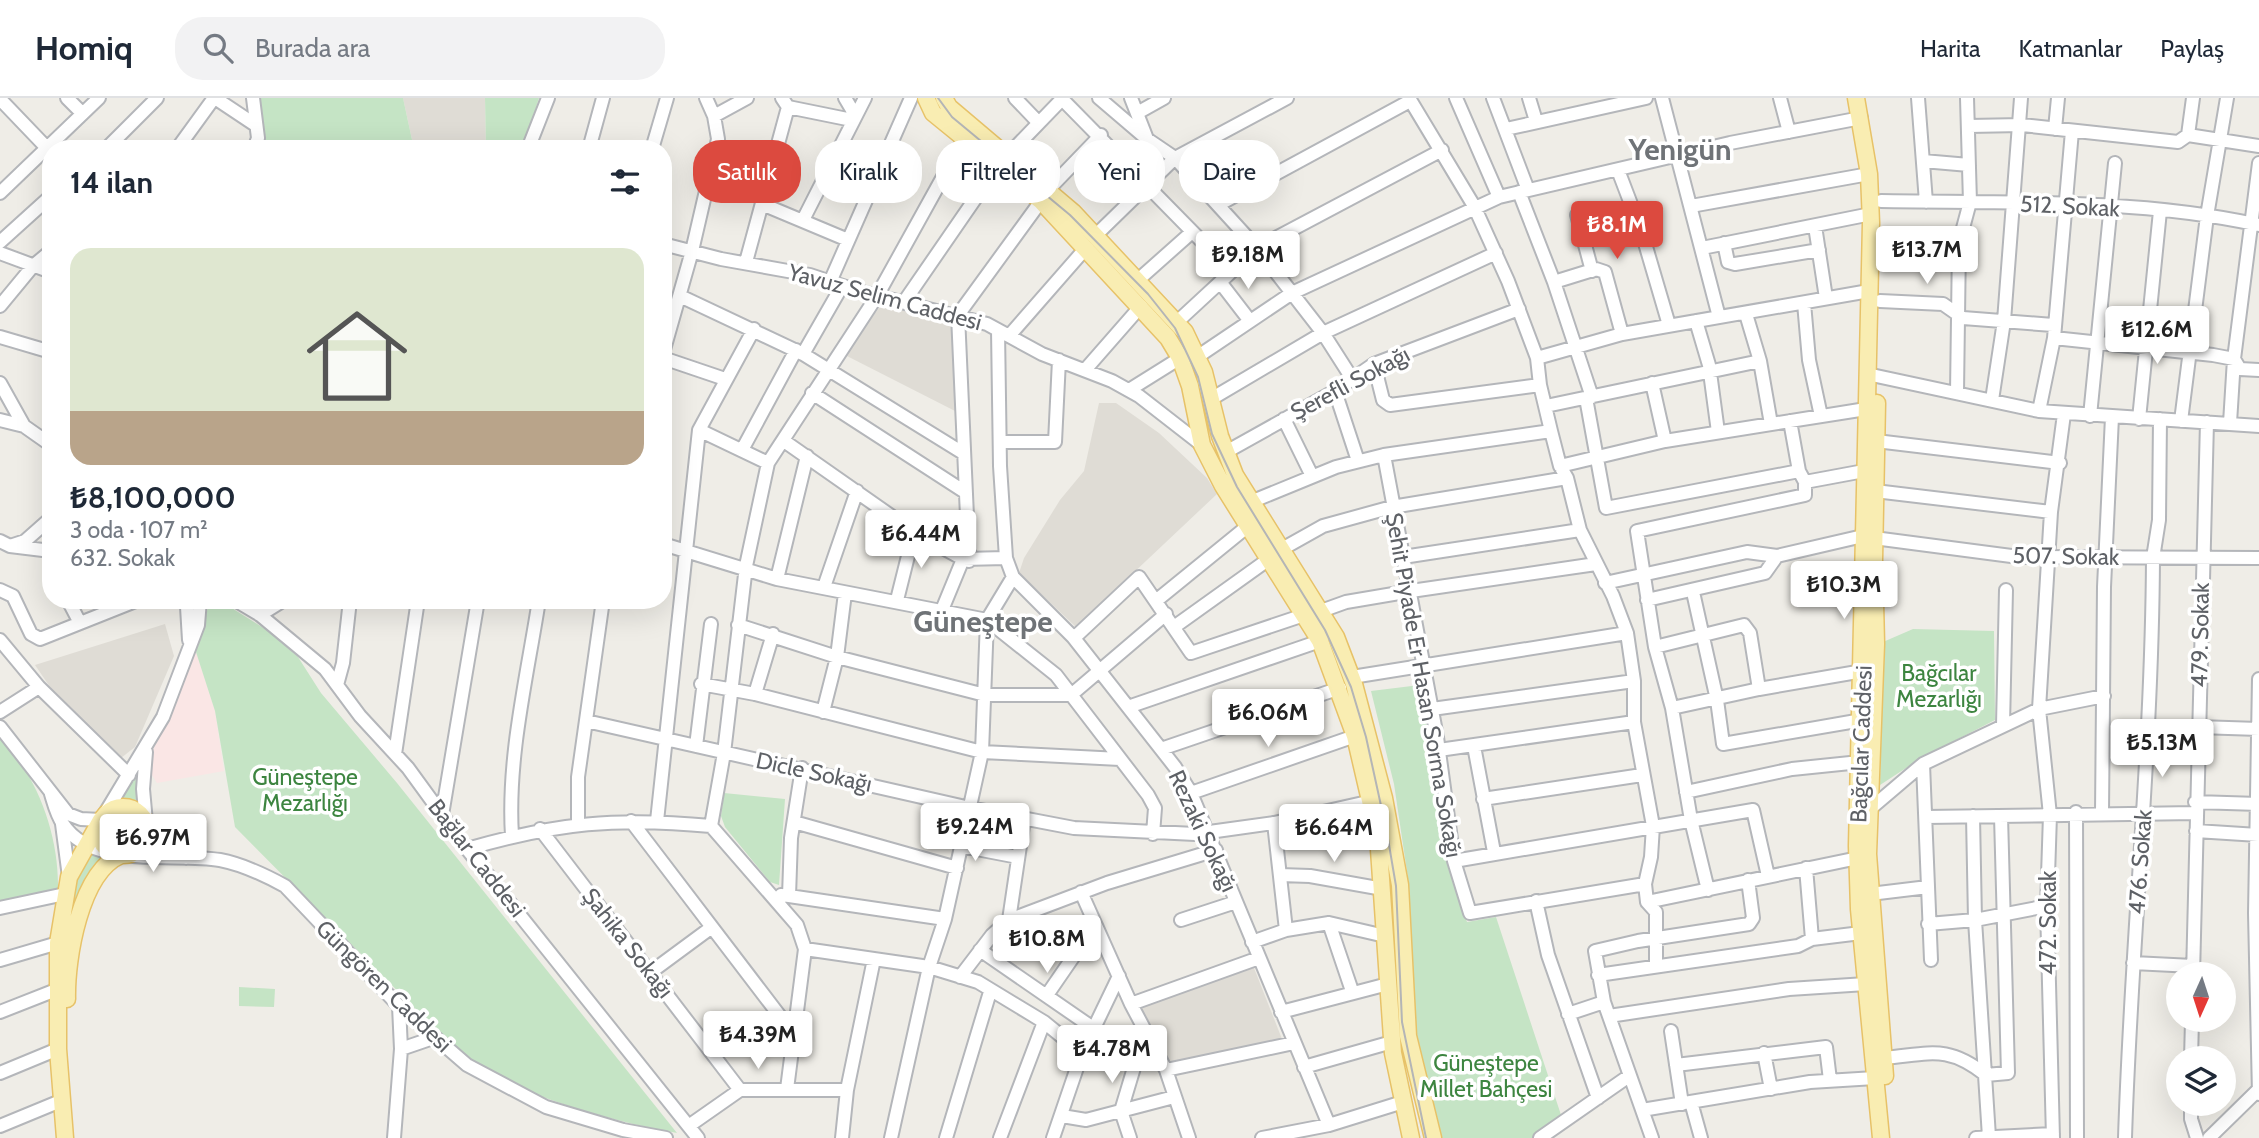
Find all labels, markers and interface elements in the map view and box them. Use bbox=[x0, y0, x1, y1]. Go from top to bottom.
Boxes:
search box bbox=[175, 17, 665, 80]
text: Homiq bbox=[35, 28, 133, 68]
icon: search bbox=[199, 29, 237, 67]
text: Burada ara bbox=[255, 32, 370, 64]
text: Harita bbox=[1920, 34, 1981, 63]
text: Katmanlar bbox=[2019, 34, 2122, 63]
text: Paylaş bbox=[2160, 34, 2224, 63]
district label: Yenigün bbox=[1627, 131, 1732, 168]
chip: Satılık bbox=[693, 140, 801, 203]
chip: Kiralık bbox=[815, 140, 922, 203]
chip: Filtreler bbox=[936, 140, 1060, 203]
chip: Yeni bbox=[1074, 140, 1165, 203]
chip: Daire bbox=[1179, 140, 1280, 203]
icon: filters bbox=[606, 163, 644, 201]
text: 14 ilan bbox=[70, 164, 153, 201]
street label: 512. Sokak bbox=[2020, 189, 2121, 223]
pin: ₺8.1M bbox=[1568, 202, 1666, 261]
text: ₺8.1M bbox=[1587, 210, 1647, 238]
pin: ₺13.7M bbox=[1870, 226, 1984, 286]
pin: ₺9.18M bbox=[1191, 232, 1305, 291]
text: ₺13.7M bbox=[1892, 235, 1962, 263]
text: ₺9.18M bbox=[1212, 240, 1284, 268]
street label: Yavuz Selim Caddesi bbox=[784, 257, 985, 336]
icon: home bbox=[294, 293, 420, 419]
pin: ₺12.6M bbox=[2100, 306, 2214, 366]
text: ₺12.6M bbox=[2121, 315, 2193, 343]
street label: Şerefli Sokağı bbox=[1286, 340, 1414, 426]
text: ₺8,100,000 bbox=[70, 479, 236, 516]
pin: ₺6.44M bbox=[864, 510, 978, 570]
street label: Şehit Piyade Er Hasan Sorma Sokağı bbox=[1380, 510, 1468, 860]
text: 3 oda · 107 m² bbox=[70, 516, 208, 544]
text: ₺6.44M bbox=[881, 519, 961, 547]
street label: 507. Sokak bbox=[2013, 541, 2120, 571]
text: 632. Sokak bbox=[70, 544, 175, 572]
pin: ₺10.3M bbox=[1787, 561, 1901, 621]
text: ₺10.3M bbox=[1807, 570, 1881, 598]
street label: 479. Sokak bbox=[2185, 582, 2215, 688]
district label: Güneştepe bbox=[913, 603, 1053, 640]
park label: Bağcılar Mezarlığı bbox=[1896, 659, 1982, 713]
street label: Bağcılar Caddesi bbox=[1844, 665, 1878, 823]
pin: ₺6.06M bbox=[1211, 690, 1325, 749]
text: ₺6.06M bbox=[1228, 698, 1308, 726]
pin: ₺5.13M bbox=[2105, 720, 2219, 779]
text: ₺5.13M bbox=[2127, 728, 2197, 756]
street label: Dicle Sokağı bbox=[753, 746, 875, 798]
park label: Güneştepe Mezarlığı bbox=[252, 763, 358, 817]
street label: Rezaki Sokağı bbox=[1163, 766, 1243, 896]
street label: Bağlar Caddesi bbox=[422, 793, 532, 923]
pin: ₺9.24M bbox=[918, 804, 1032, 863]
pin: ₺6.64M bbox=[1277, 804, 1391, 864]
street label: 476. Sokak bbox=[2122, 808, 2158, 915]
text: ₺9.24M bbox=[937, 812, 1013, 840]
text: ₺6.64M bbox=[1295, 813, 1373, 841]
pin: ₺6.97M bbox=[96, 814, 210, 874]
text: ₺6.97M bbox=[116, 823, 190, 851]
street label: 472. Sokak bbox=[2034, 870, 2062, 975]
street label: Şahika Sokağı bbox=[576, 882, 680, 1004]
street label: Güngören Caddesi bbox=[310, 914, 458, 1058]
pin: ₺10.8M bbox=[990, 916, 1104, 975]
text: ₺10.8M bbox=[1009, 924, 1085, 952]
north arrow bbox=[2166, 962, 2236, 1032]
map controls bbox=[2166, 962, 2236, 1116]
pin: ₺4.39M bbox=[701, 1012, 815, 1071]
text: ₺4.39M bbox=[719, 1020, 797, 1048]
pin: ₺4.78M bbox=[1055, 1026, 1169, 1085]
text: ₺4.78M bbox=[1073, 1034, 1151, 1062]
button: layers bbox=[2166, 1046, 2236, 1116]
park label: Güneştepe Millet Bahçesi bbox=[1420, 1049, 1552, 1103]

